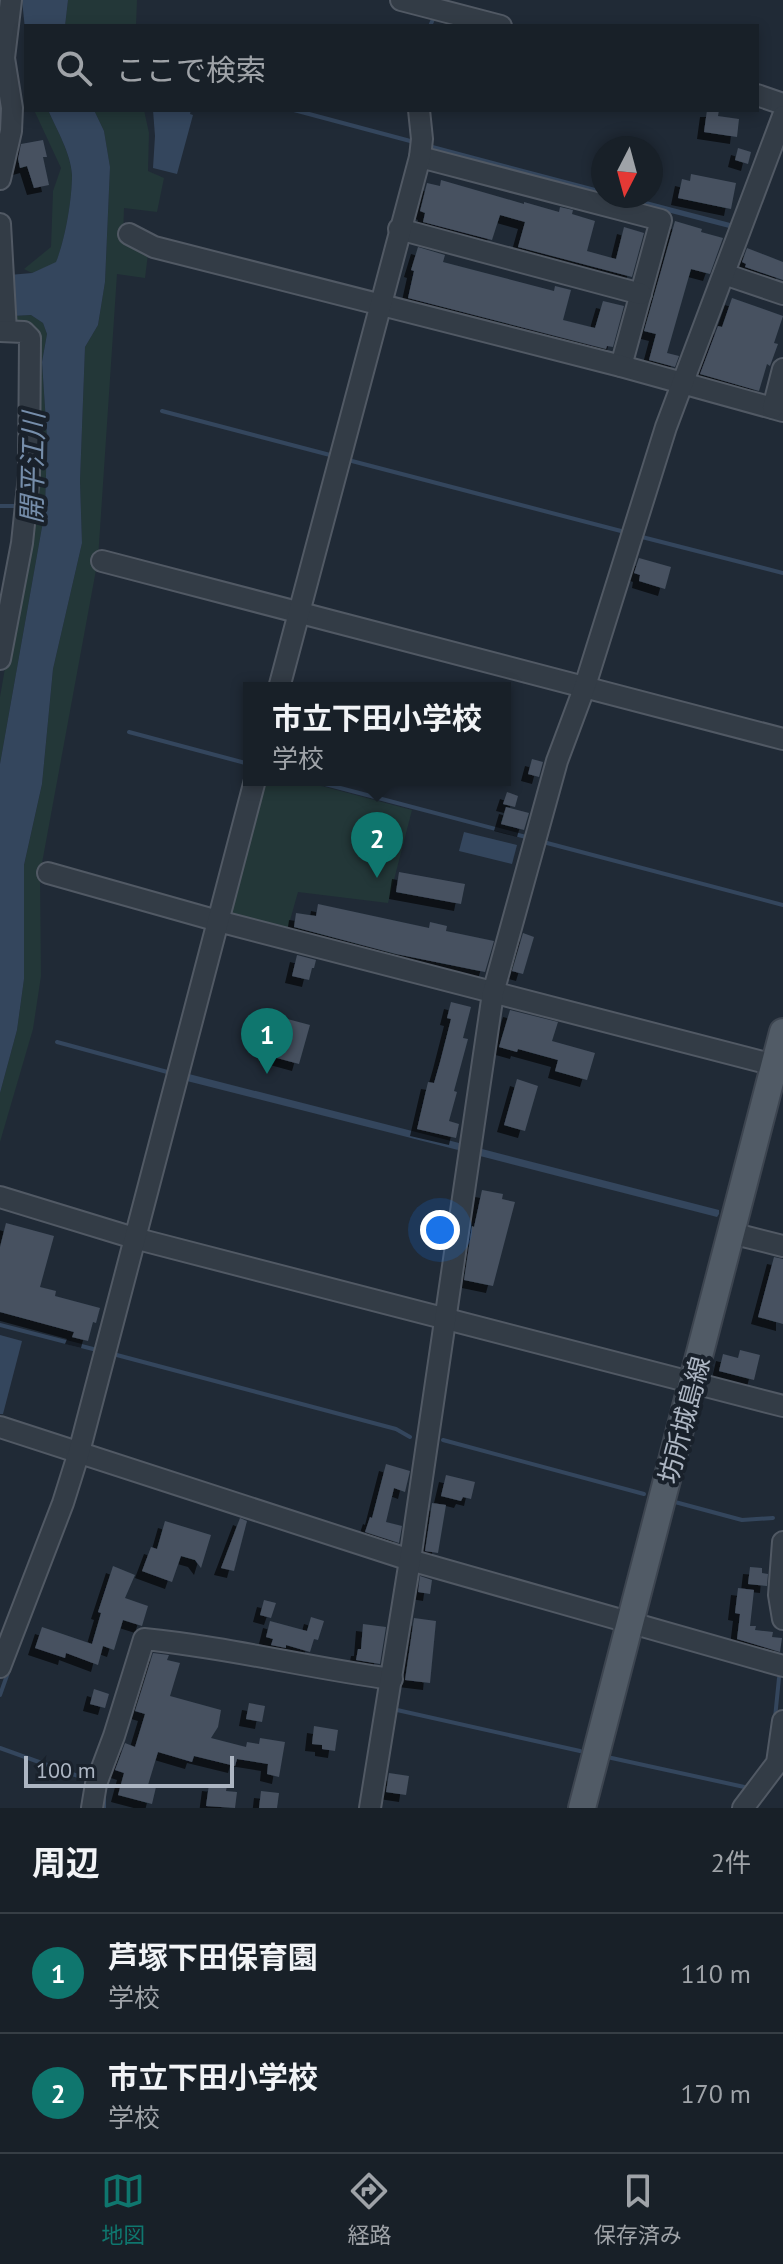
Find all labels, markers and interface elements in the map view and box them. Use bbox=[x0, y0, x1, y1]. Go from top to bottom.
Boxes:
search box bbox=[24, 24, 759, 112]
icon: search bbox=[52, 46, 96, 90]
text: ここで検索 bbox=[116, 50, 266, 89]
north arrow bbox=[591, 136, 663, 208]
water label: 開平江川 bbox=[13, 409, 52, 524]
popup bbox=[243, 682, 511, 786]
text: 市立下田小学校 bbox=[272, 698, 482, 737]
text: 学校 bbox=[272, 742, 324, 775]
pin: 2 bbox=[351, 812, 403, 878]
pin: 1 bbox=[241, 1008, 293, 1074]
your location bbox=[420, 1210, 460, 1250]
street label: 坊所城島線 bbox=[651, 1353, 717, 1487]
scale bar bbox=[24, 1752, 234, 1788]
text: 100 m bbox=[36, 1756, 96, 1784]
text: 周辺 bbox=[32, 1840, 100, 1884]
text: 2件 bbox=[711, 1846, 751, 1879]
text: 芦塚下田保育園 bbox=[108, 1937, 318, 1976]
text: 1 bbox=[51, 1957, 65, 1990]
text: 110 m bbox=[680, 1957, 751, 1990]
text: 学校 bbox=[108, 1981, 160, 2014]
text: 市立下田小学校 bbox=[108, 2057, 318, 2096]
text: 2 bbox=[51, 2077, 65, 2110]
text: 170 m bbox=[680, 2077, 751, 2110]
text: 学校 bbox=[108, 2101, 160, 2134]
tab: 地図 bbox=[101, 2169, 145, 2249]
tab: 経路 bbox=[347, 2169, 392, 2249]
tab: 保存済み bbox=[594, 2169, 682, 2249]

